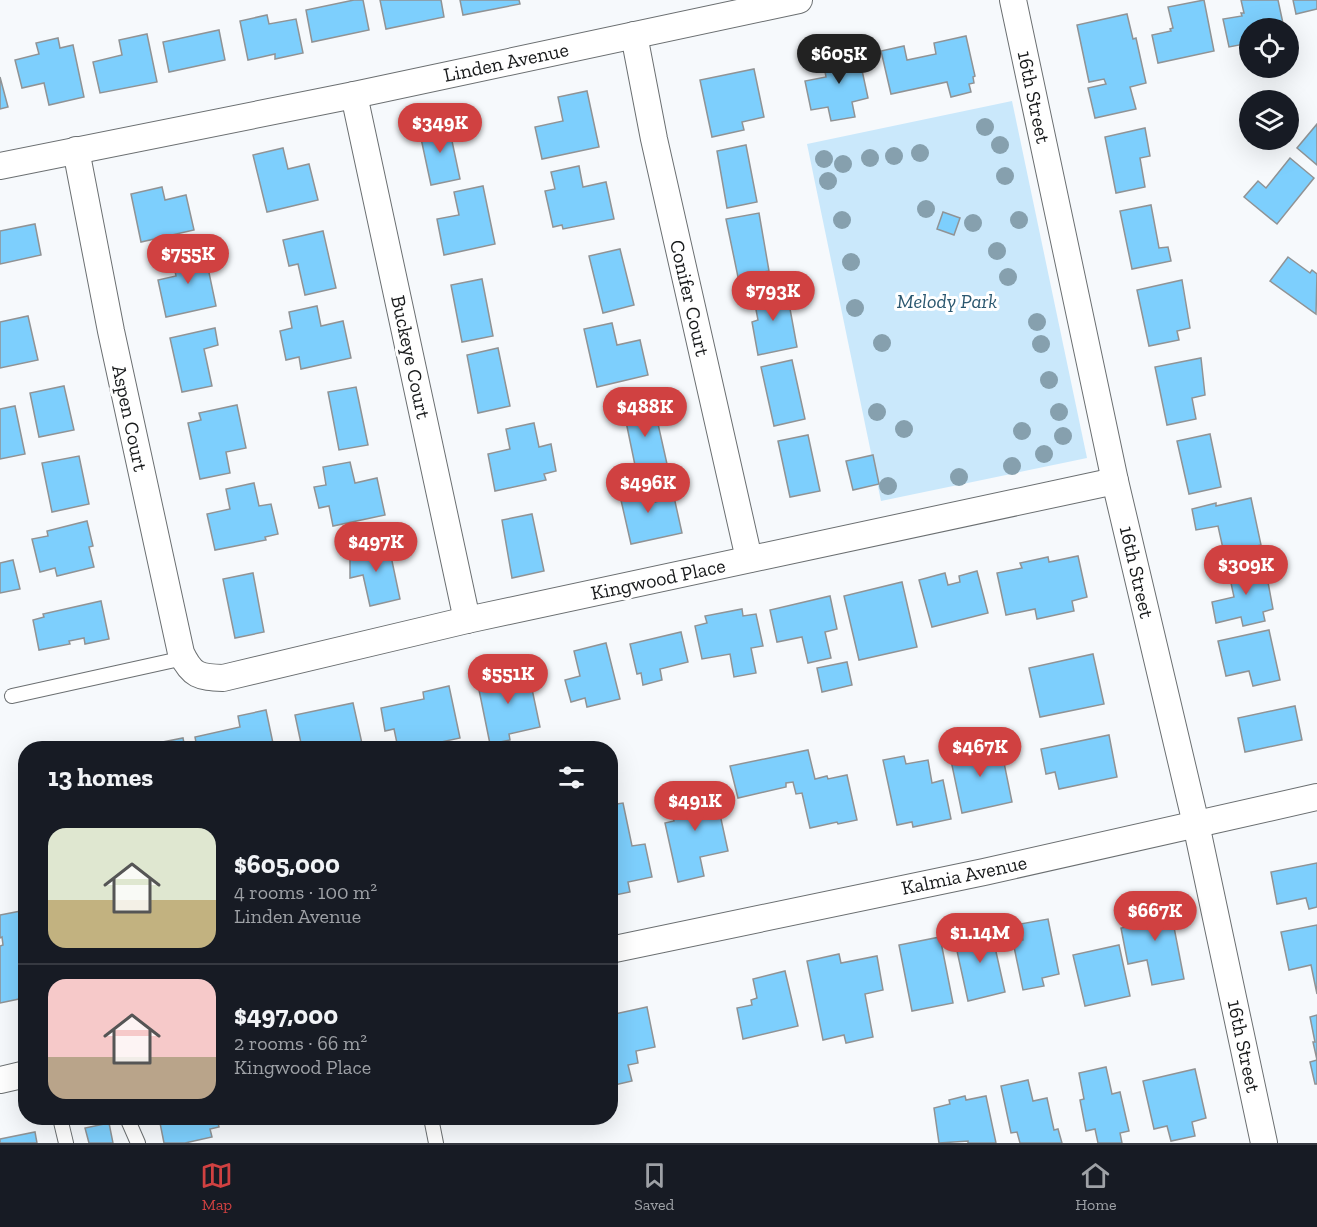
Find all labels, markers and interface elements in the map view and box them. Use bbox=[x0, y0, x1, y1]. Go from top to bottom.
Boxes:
map controls bbox=[1239, 18, 1299, 150]
button: locate bbox=[1239, 18, 1299, 78]
pin: $605K bbox=[797, 34, 881, 85]
street label: Linden Avenue bbox=[441, 37, 571, 87]
text: $605K bbox=[811, 41, 867, 65]
street label: 16th Street bbox=[1012, 49, 1056, 146]
button: layers bbox=[1239, 90, 1299, 150]
pin: $349K bbox=[398, 103, 482, 154]
text: $349K bbox=[412, 110, 468, 134]
pin: $755K bbox=[146, 234, 230, 285]
street label: Conifer Court bbox=[665, 237, 715, 359]
text: $755K bbox=[161, 241, 215, 265]
pin: $793K bbox=[731, 271, 815, 322]
text: $793K bbox=[746, 278, 800, 302]
park label: Melody Park bbox=[897, 289, 997, 313]
street label: Buckeye Court bbox=[386, 293, 436, 422]
street label: Aspen Court bbox=[107, 363, 153, 474]
pin: $488K bbox=[603, 387, 687, 438]
text: $488K bbox=[617, 394, 673, 418]
pin: $496K bbox=[606, 463, 690, 514]
text: $496K bbox=[620, 470, 676, 494]
pin: $497K bbox=[334, 522, 418, 573]
street label: 16th Street bbox=[1115, 524, 1159, 621]
text: $497K bbox=[348, 529, 404, 553]
pin: $309K bbox=[1204, 545, 1288, 596]
text: $309K bbox=[1218, 552, 1274, 576]
street label: Kingwood Place bbox=[588, 553, 728, 605]
pin: $551K bbox=[466, 654, 550, 705]
text: $551K bbox=[482, 661, 534, 685]
pin: $467K bbox=[938, 727, 1022, 778]
text: $467K bbox=[952, 734, 1008, 758]
text: 13 homes bbox=[48, 761, 153, 793]
icon: filters bbox=[555, 761, 588, 794]
pin: $491K bbox=[653, 781, 737, 832]
text: $491K bbox=[668, 788, 722, 812]
text: $605,000 bbox=[234, 848, 340, 880]
street label: Kalmia Avenue bbox=[899, 850, 1029, 900]
icon: home bbox=[96, 852, 168, 924]
text: 4 rooms · 100 m² bbox=[234, 880, 377, 904]
pin: $667K bbox=[1113, 891, 1197, 942]
text: $667K bbox=[1128, 898, 1182, 922]
text: Linden Avenue bbox=[234, 904, 361, 928]
pin: $1.14M bbox=[931, 913, 1029, 964]
text: $1.14M bbox=[950, 920, 1010, 944]
street label: 16th Street bbox=[1222, 998, 1266, 1095]
text: $497,000 bbox=[234, 999, 338, 1031]
icon: home bbox=[96, 1003, 168, 1075]
text: 2 rooms · 66 m² bbox=[234, 1031, 367, 1055]
text: Kingwood Place bbox=[234, 1055, 371, 1079]
tab: Map bbox=[200, 1159, 233, 1214]
tab: Saved bbox=[634, 1159, 674, 1214]
tab: Home bbox=[1075, 1159, 1117, 1214]

